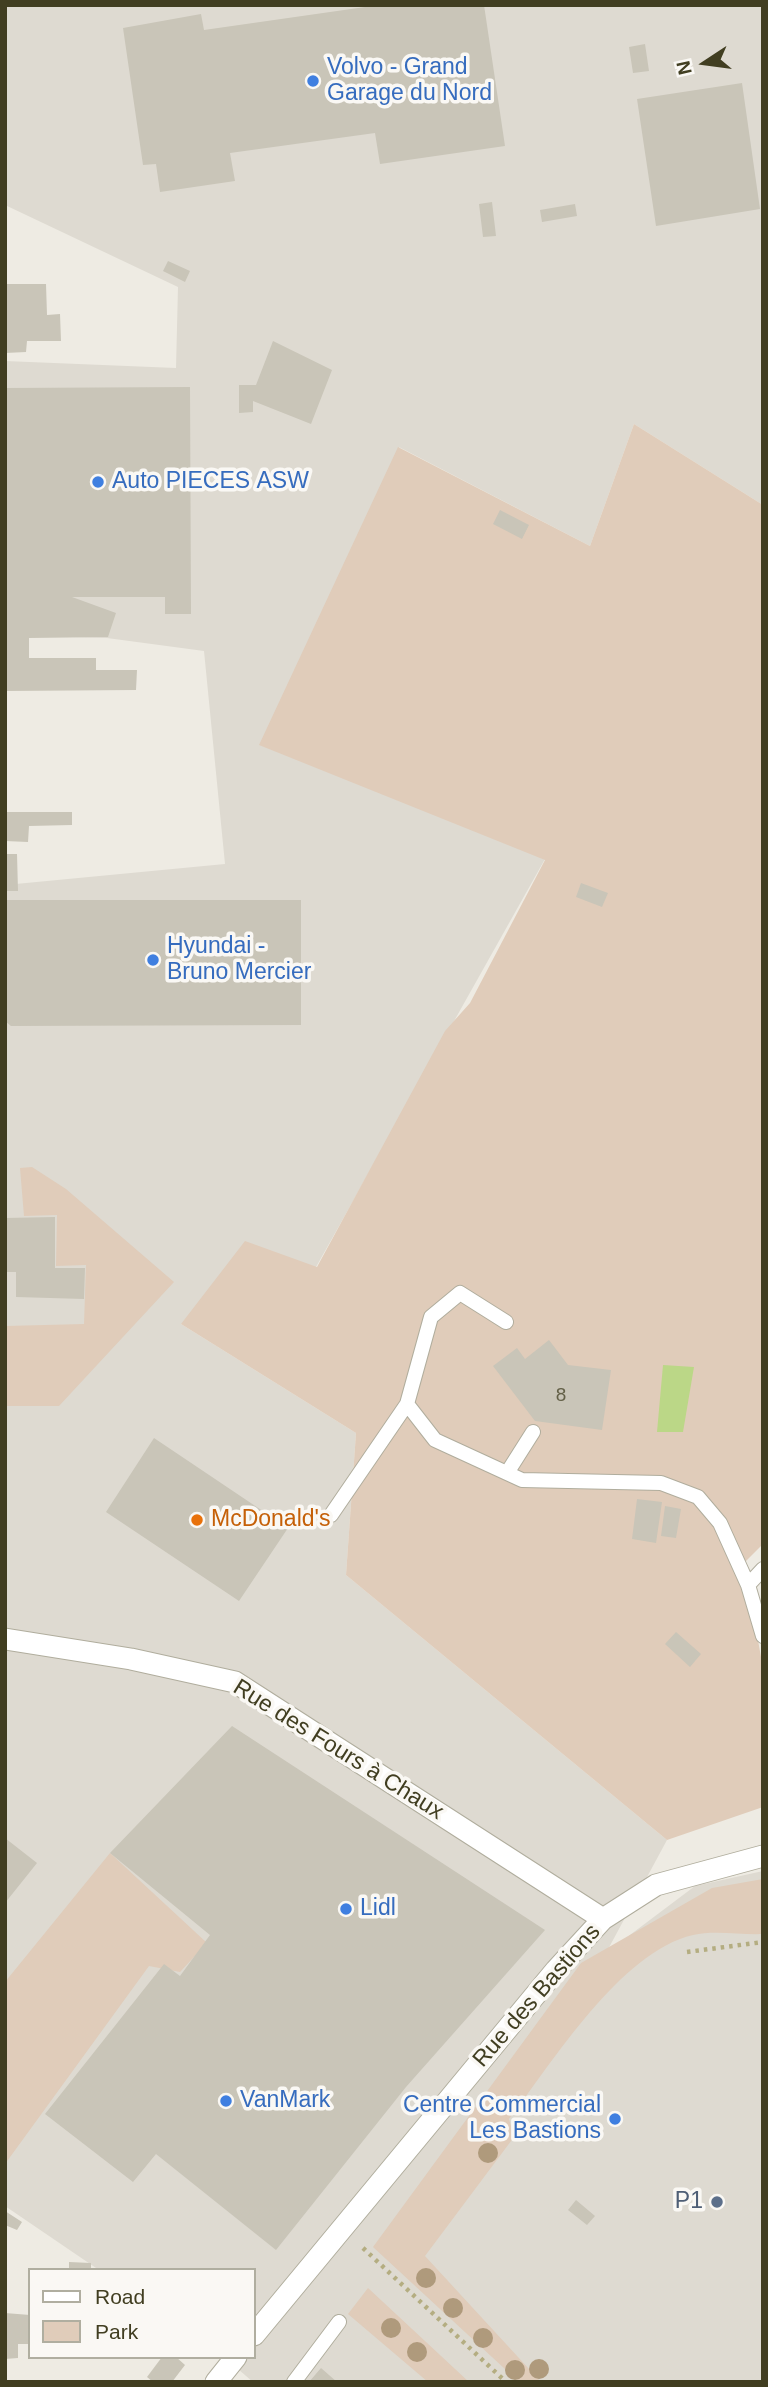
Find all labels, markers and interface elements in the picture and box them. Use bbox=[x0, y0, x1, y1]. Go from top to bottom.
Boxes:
north arrow bbox=[670, 28, 740, 98]
place label: Volvo - Grand Garage du Nord bbox=[327, 54, 492, 108]
text: N bbox=[672, 59, 696, 77]
marker: Volvo - Grand Garage du Nord bbox=[305, 73, 321, 89]
place label: Auto PIECES ASW bbox=[112, 468, 309, 496]
marker: Auto PIECES ASW bbox=[90, 474, 106, 490]
place label: Hyundai - Bruno Mercier bbox=[167, 933, 311, 987]
marker: Hyundai - Bruno Mercier bbox=[145, 952, 161, 968]
house number: 8 bbox=[556, 1385, 566, 1407]
place label: McDonald's bbox=[211, 1506, 330, 1534]
marker: McDonald's bbox=[189, 1512, 205, 1528]
street label: Rue des Fours à Chaux bbox=[228, 1674, 448, 1826]
place label: Lidl bbox=[360, 1895, 396, 1923]
marker: Lidl bbox=[338, 1901, 354, 1917]
street label: Rue des Bastions bbox=[467, 1919, 607, 2073]
place label: VanMark bbox=[240, 2087, 330, 2115]
place label: Centre Commercial Les Bastions bbox=[403, 2092, 601, 2146]
marker: VanMark bbox=[218, 2093, 234, 2109]
marker: Centre Commercial Les Bastions bbox=[607, 2111, 623, 2127]
place label: P1 bbox=[675, 2188, 703, 2216]
marker: P1 bbox=[709, 2194, 725, 2210]
legend bbox=[28, 2268, 256, 2359]
text: Road bbox=[95, 2285, 145, 2308]
text: Park bbox=[95, 2320, 138, 2343]

